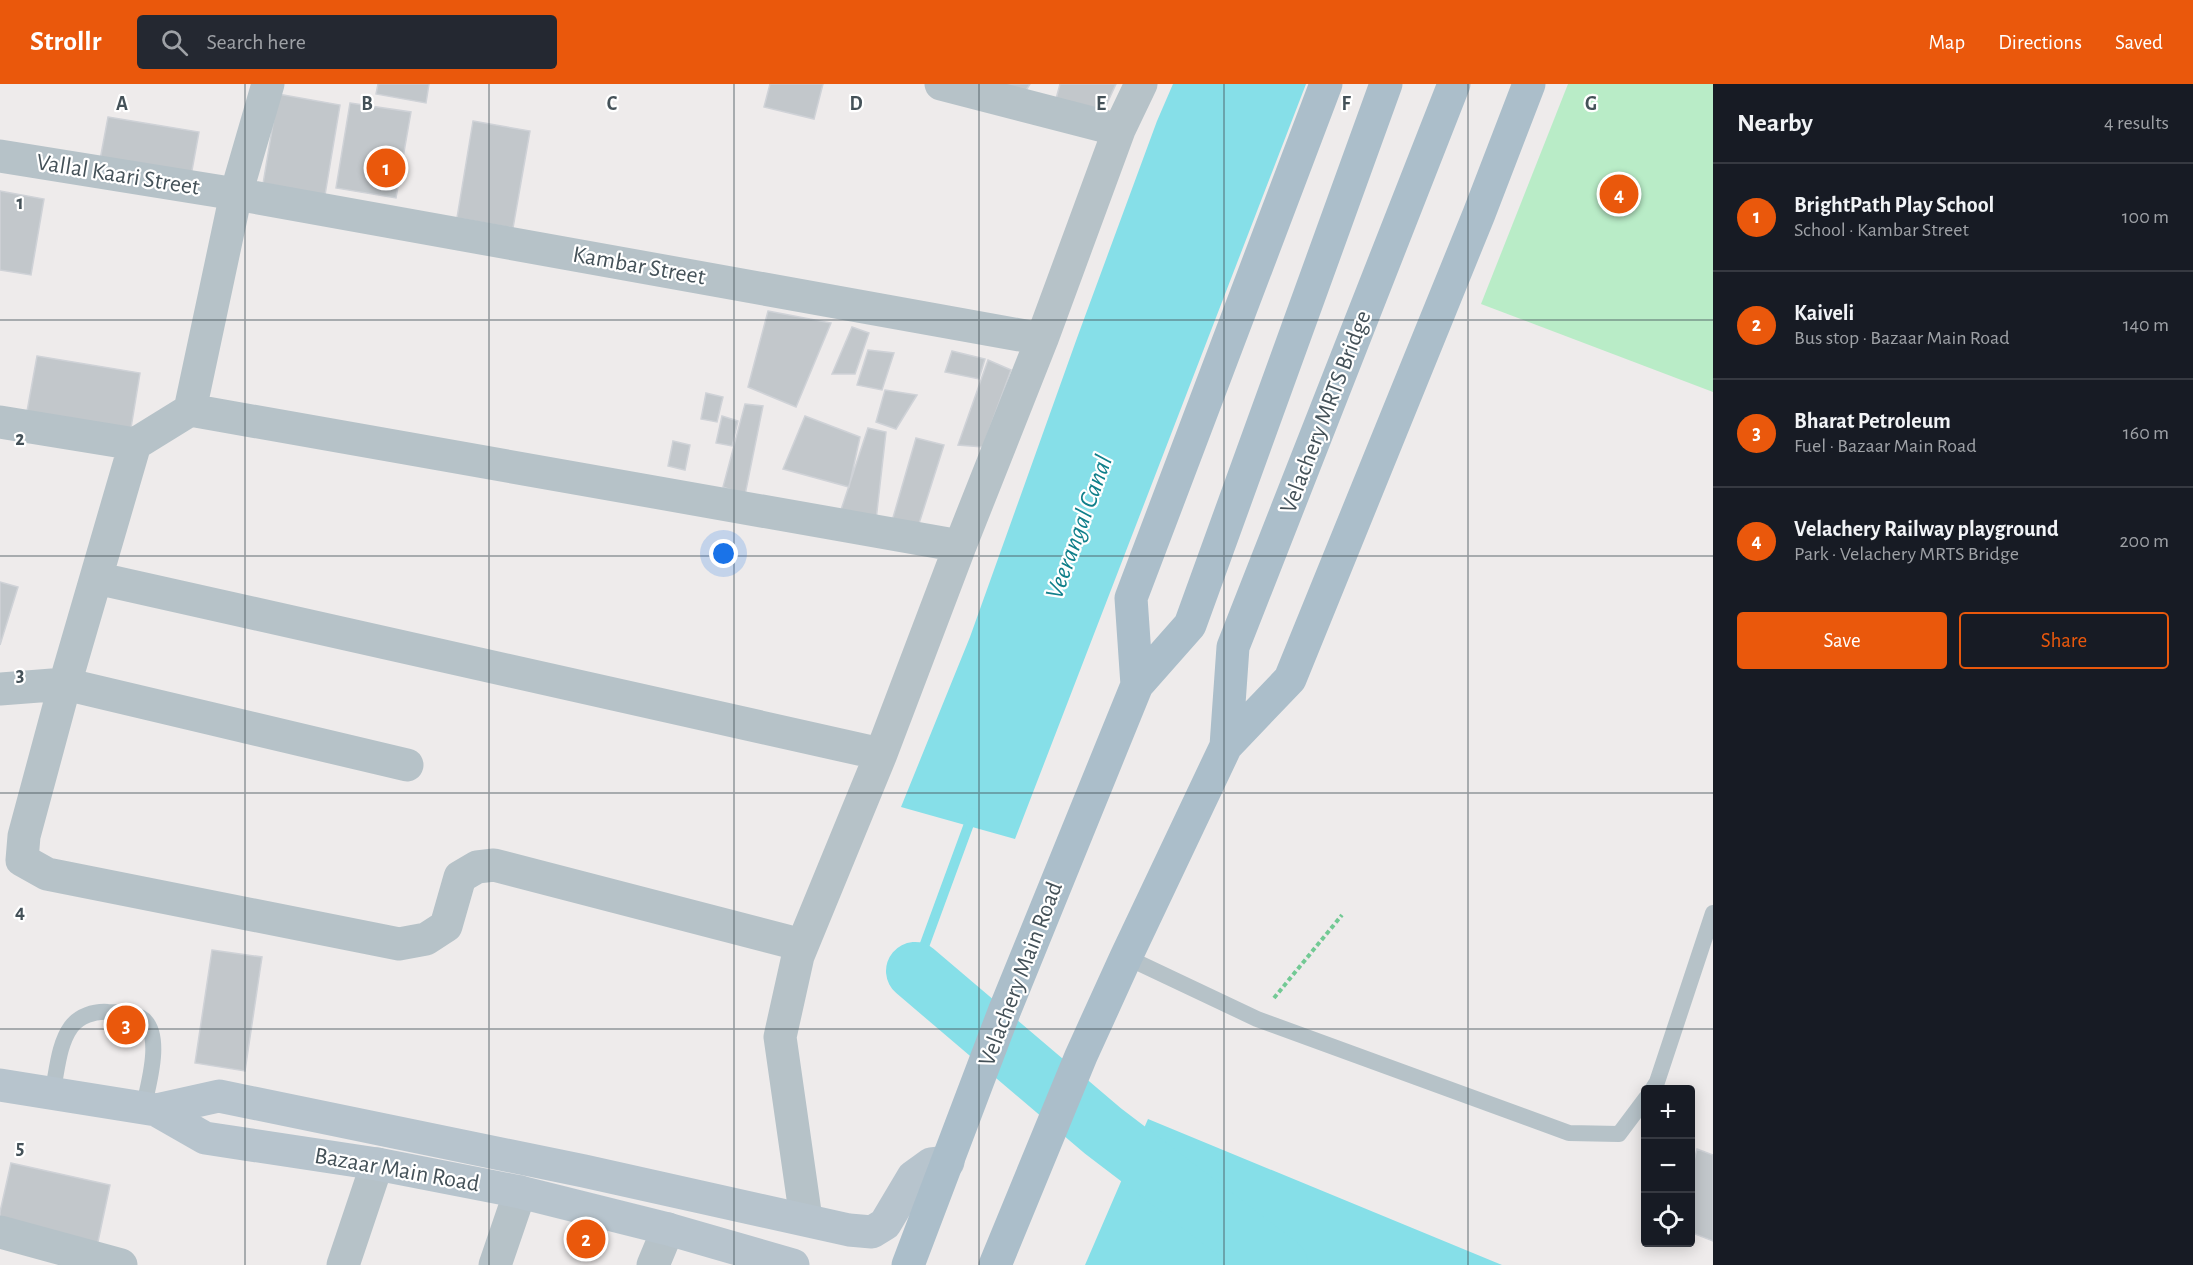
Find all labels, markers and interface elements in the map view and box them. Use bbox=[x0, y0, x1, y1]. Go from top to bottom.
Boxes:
search box bbox=[137, 15, 557, 69]
icon: search bbox=[158, 26, 191, 59]
text: Strollr bbox=[30, 28, 101, 56]
text: Search here bbox=[206, 31, 306, 53]
text: Map bbox=[1929, 32, 1965, 53]
text: Directions bbox=[1998, 32, 2082, 53]
text: Saved bbox=[2115, 32, 2163, 53]
text: A bbox=[116, 94, 128, 114]
text: B bbox=[361, 94, 373, 114]
text: C bbox=[607, 94, 618, 114]
text: D bbox=[849, 94, 863, 114]
text: E bbox=[1096, 94, 1106, 114]
text: F bbox=[1341, 94, 1351, 114]
text: G bbox=[1585, 94, 1597, 114]
text: Nearby bbox=[1737, 110, 1813, 136]
text: 4 results bbox=[2104, 113, 2169, 133]
pin: 1 bbox=[366, 146, 406, 190]
street label: Vallal Kaari Street bbox=[35, 150, 202, 200]
pin: 4 bbox=[1600, 172, 1638, 216]
text: 1 bbox=[16, 193, 24, 213]
text: BrightPath Play School bbox=[1794, 194, 1994, 216]
text: 1 bbox=[1753, 207, 1760, 227]
text: 100 m bbox=[2122, 207, 2169, 227]
text: School · Kambar Street bbox=[1794, 220, 1969, 240]
street label: Kambar Street bbox=[571, 243, 708, 290]
text: Kaiveli bbox=[1794, 302, 1854, 324]
street label: Velachery MRTS Bridge bbox=[1276, 307, 1376, 517]
text: 2 bbox=[1752, 315, 1761, 335]
text: 140 m bbox=[2123, 315, 2169, 335]
text: Bus stop · Bazaar Main Road bbox=[1794, 328, 2010, 348]
text: Bharat Petroleum bbox=[1794, 410, 1951, 432]
text: 3 bbox=[1752, 423, 1761, 443]
text: 160 m bbox=[2123, 423, 2169, 443]
text: 2 bbox=[15, 429, 25, 449]
text: Fuel · Bazaar Main Road bbox=[1794, 436, 1977, 456]
water label: Veerangal Canal bbox=[1041, 452, 1117, 602]
text: Velachery Railway playground bbox=[1794, 518, 2059, 540]
text: 4 bbox=[1751, 531, 1762, 551]
text: 200 m bbox=[2119, 531, 2169, 551]
your location bbox=[709, 539, 738, 568]
text: Park · Velachery MRTS Bridge bbox=[1794, 544, 2019, 564]
button: Save bbox=[1737, 612, 1947, 669]
button: Share bbox=[1959, 612, 2169, 669]
text: 3 bbox=[16, 665, 24, 685]
street label: Velachery Main Road bbox=[975, 879, 1067, 1069]
text: 4 bbox=[15, 902, 25, 922]
pin: 3 bbox=[106, 1002, 146, 1048]
map controls bbox=[1641, 1085, 1695, 1247]
button: + bbox=[1641, 1085, 1695, 1139]
text: 5 bbox=[16, 1138, 24, 1158]
button: − bbox=[1641, 1139, 1695, 1193]
street label: Bazaar Main Road bbox=[313, 1144, 481, 1196]
button: locate bbox=[1641, 1193, 1695, 1247]
pin: 2 bbox=[566, 1216, 606, 1262]

